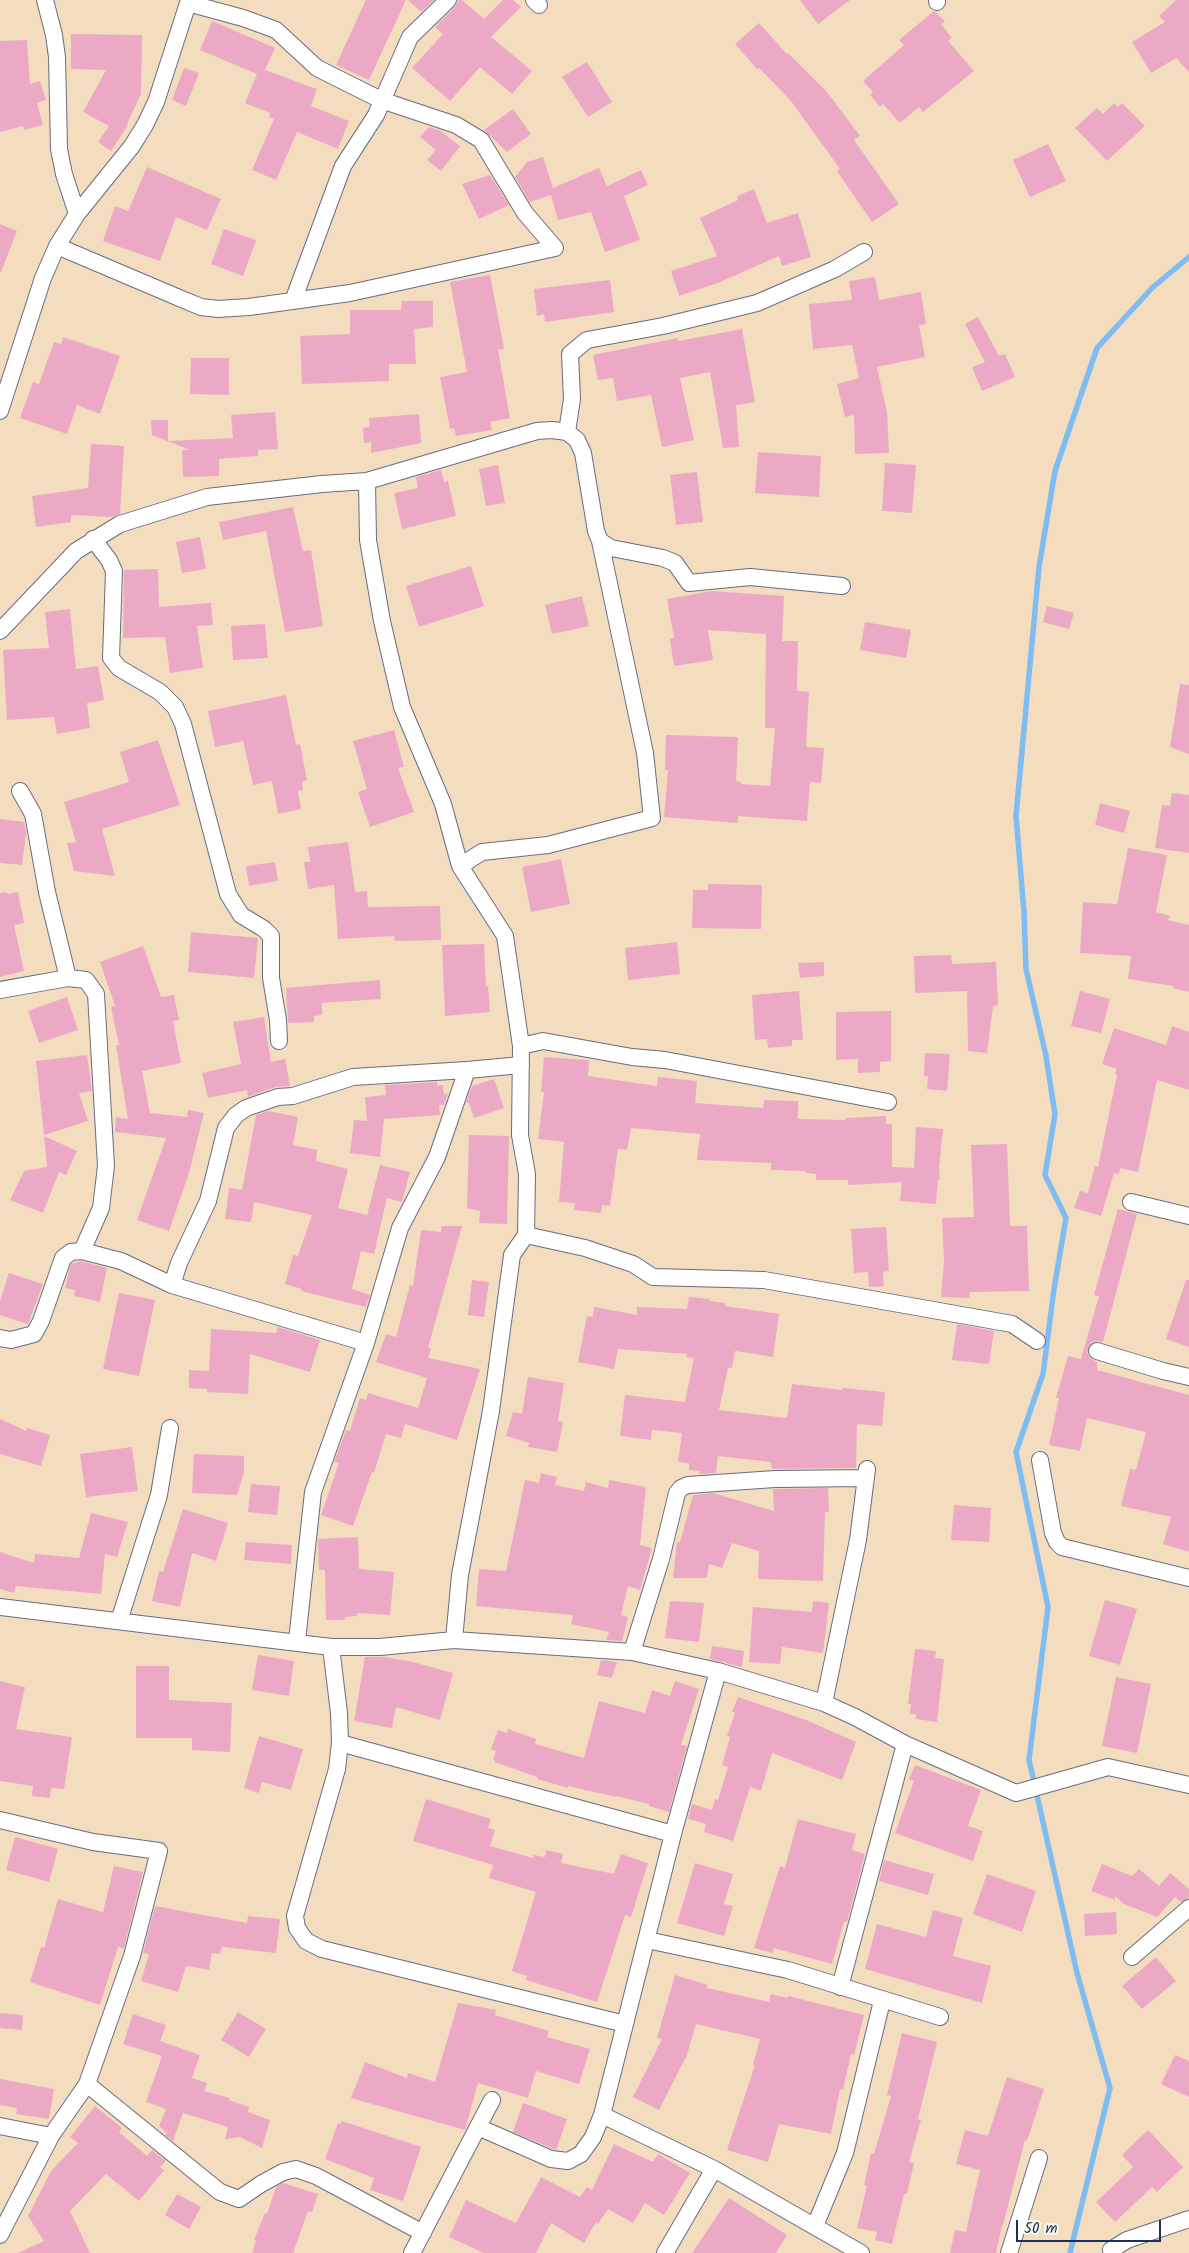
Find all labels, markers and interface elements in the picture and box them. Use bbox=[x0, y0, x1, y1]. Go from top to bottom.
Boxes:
scale bar bbox=[1019, 2210, 1164, 2242]
text: 50 m bbox=[1024, 2217, 1058, 2241]

